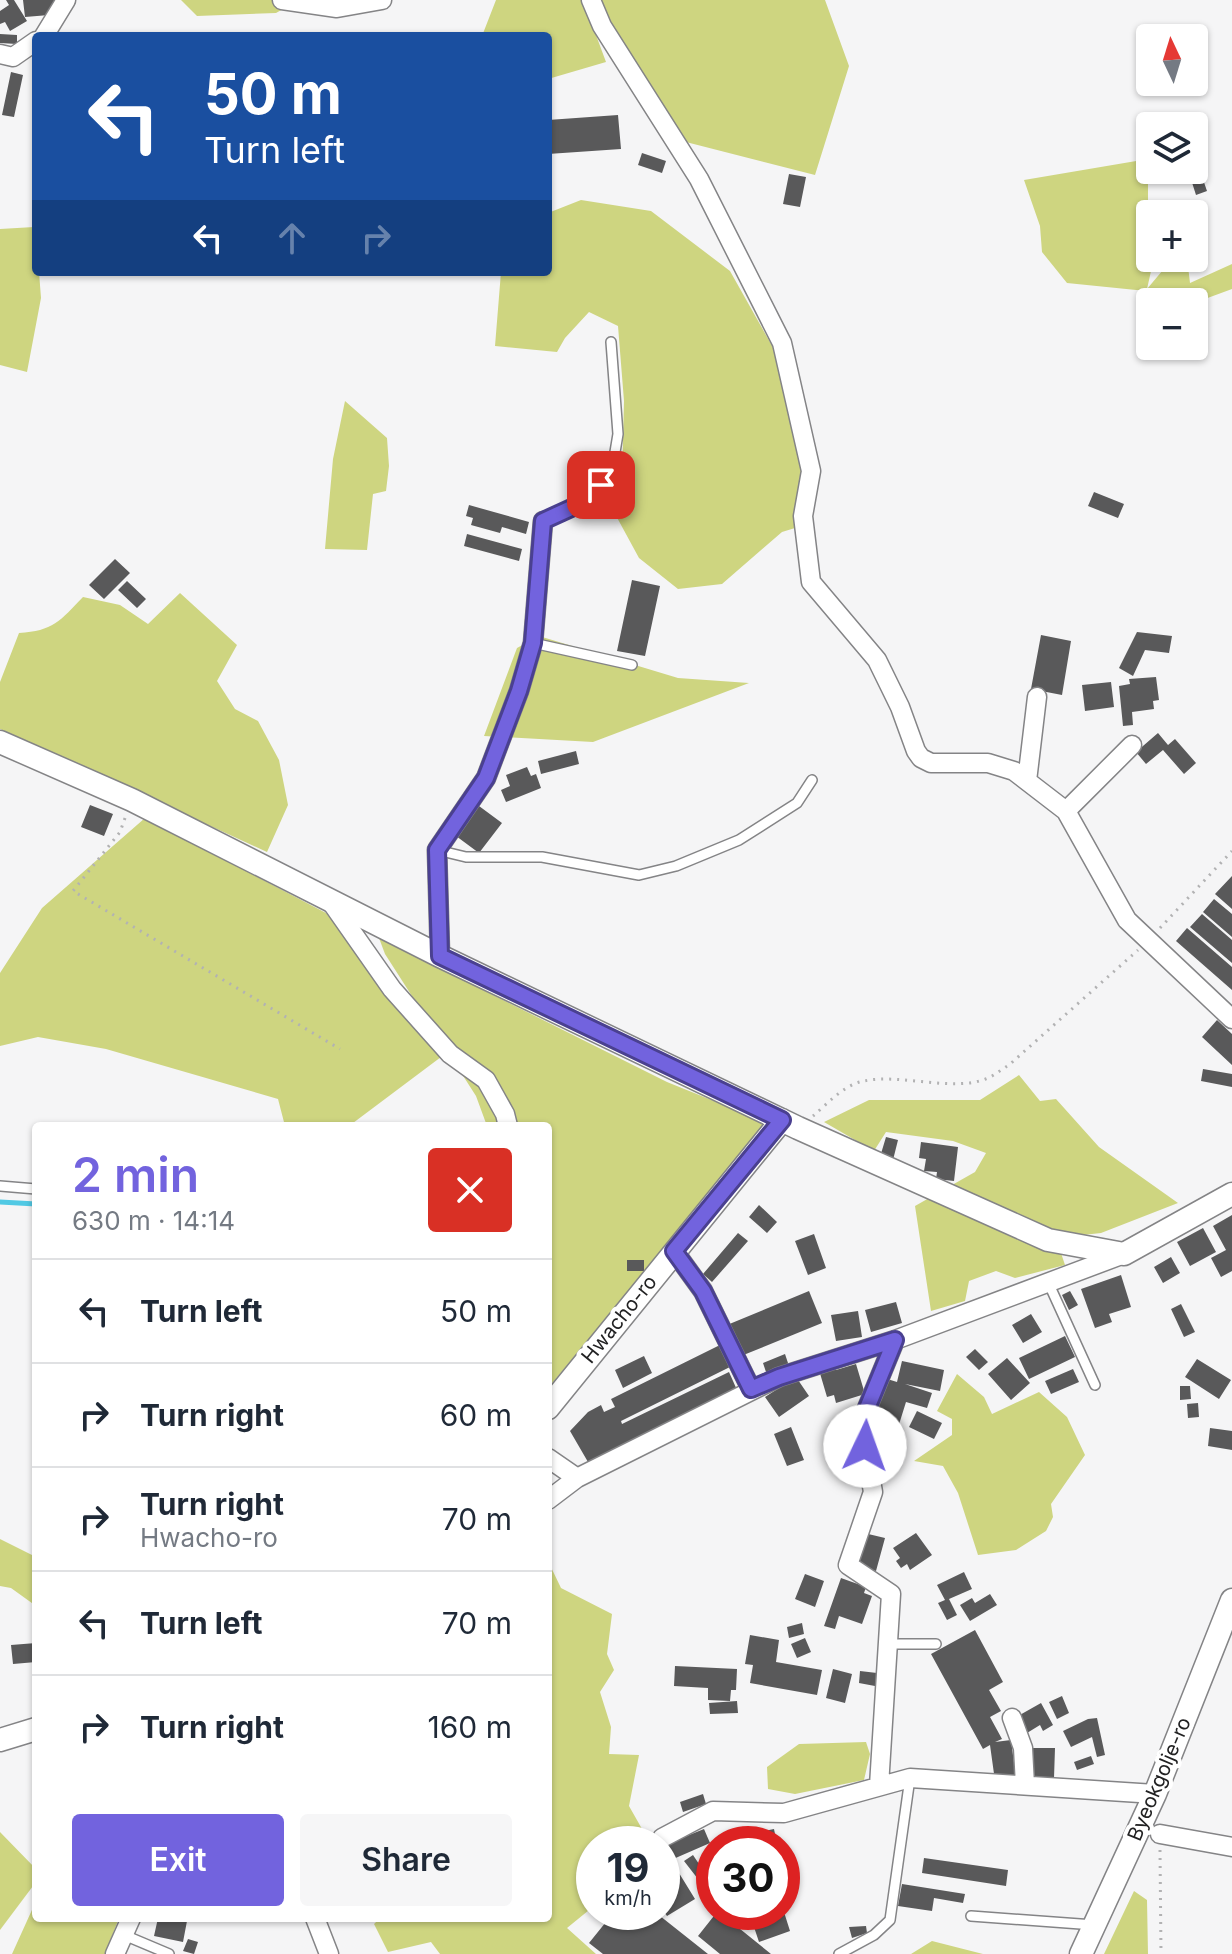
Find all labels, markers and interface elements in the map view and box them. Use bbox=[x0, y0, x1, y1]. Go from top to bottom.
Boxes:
north arrow bbox=[1136, 24, 1208, 96]
map controls bbox=[1136, 24, 1208, 360]
text: 50 m bbox=[204, 60, 342, 128]
icon: left bbox=[72, 64, 176, 168]
button: layers bbox=[1136, 112, 1208, 184]
text: Turn left bbox=[204, 128, 345, 172]
button: + bbox=[1136, 200, 1208, 272]
icon: left bbox=[186, 216, 230, 260]
icon: ahead bbox=[270, 216, 314, 260]
icon: right bbox=[354, 216, 398, 260]
button: − bbox=[1136, 288, 1208, 360]
pin bbox=[567, 451, 635, 519]
icon: arrive bbox=[579, 463, 623, 507]
text: 2 min bbox=[72, 1145, 199, 1204]
button: close bbox=[428, 1148, 512, 1232]
text: 630 m · 14:14 bbox=[72, 1205, 235, 1236]
street label: Hwacho-ro bbox=[576, 1270, 662, 1368]
icon: left bbox=[72, 1289, 116, 1333]
text: Turn left bbox=[140, 1293, 262, 1329]
text: 50 m bbox=[440, 1293, 512, 1329]
icon: right bbox=[72, 1393, 116, 1437]
text: Turn right bbox=[140, 1397, 284, 1433]
text: 60 m bbox=[440, 1397, 512, 1433]
position arrow bbox=[823, 1404, 907, 1488]
text: Turn right bbox=[140, 1486, 284, 1522]
icon: right bbox=[72, 1497, 116, 1541]
text: 70 m bbox=[442, 1501, 512, 1537]
text: Hwacho-ro bbox=[140, 1522, 278, 1553]
icon: left bbox=[72, 1601, 116, 1645]
text: Turn left bbox=[140, 1605, 262, 1641]
text: 70 m bbox=[442, 1605, 512, 1641]
icon: right bbox=[72, 1705, 116, 1749]
text: Turn right bbox=[140, 1709, 284, 1745]
text: 160 m bbox=[428, 1709, 512, 1745]
street label: Byeokgolje-ro bbox=[1122, 1714, 1196, 1844]
button: Exit bbox=[72, 1814, 284, 1906]
button: Share bbox=[300, 1814, 512, 1906]
speed limit sign: 30 bbox=[696, 1826, 800, 1930]
text: 19 bbox=[606, 1843, 650, 1892]
text: km/h bbox=[604, 1886, 652, 1910]

